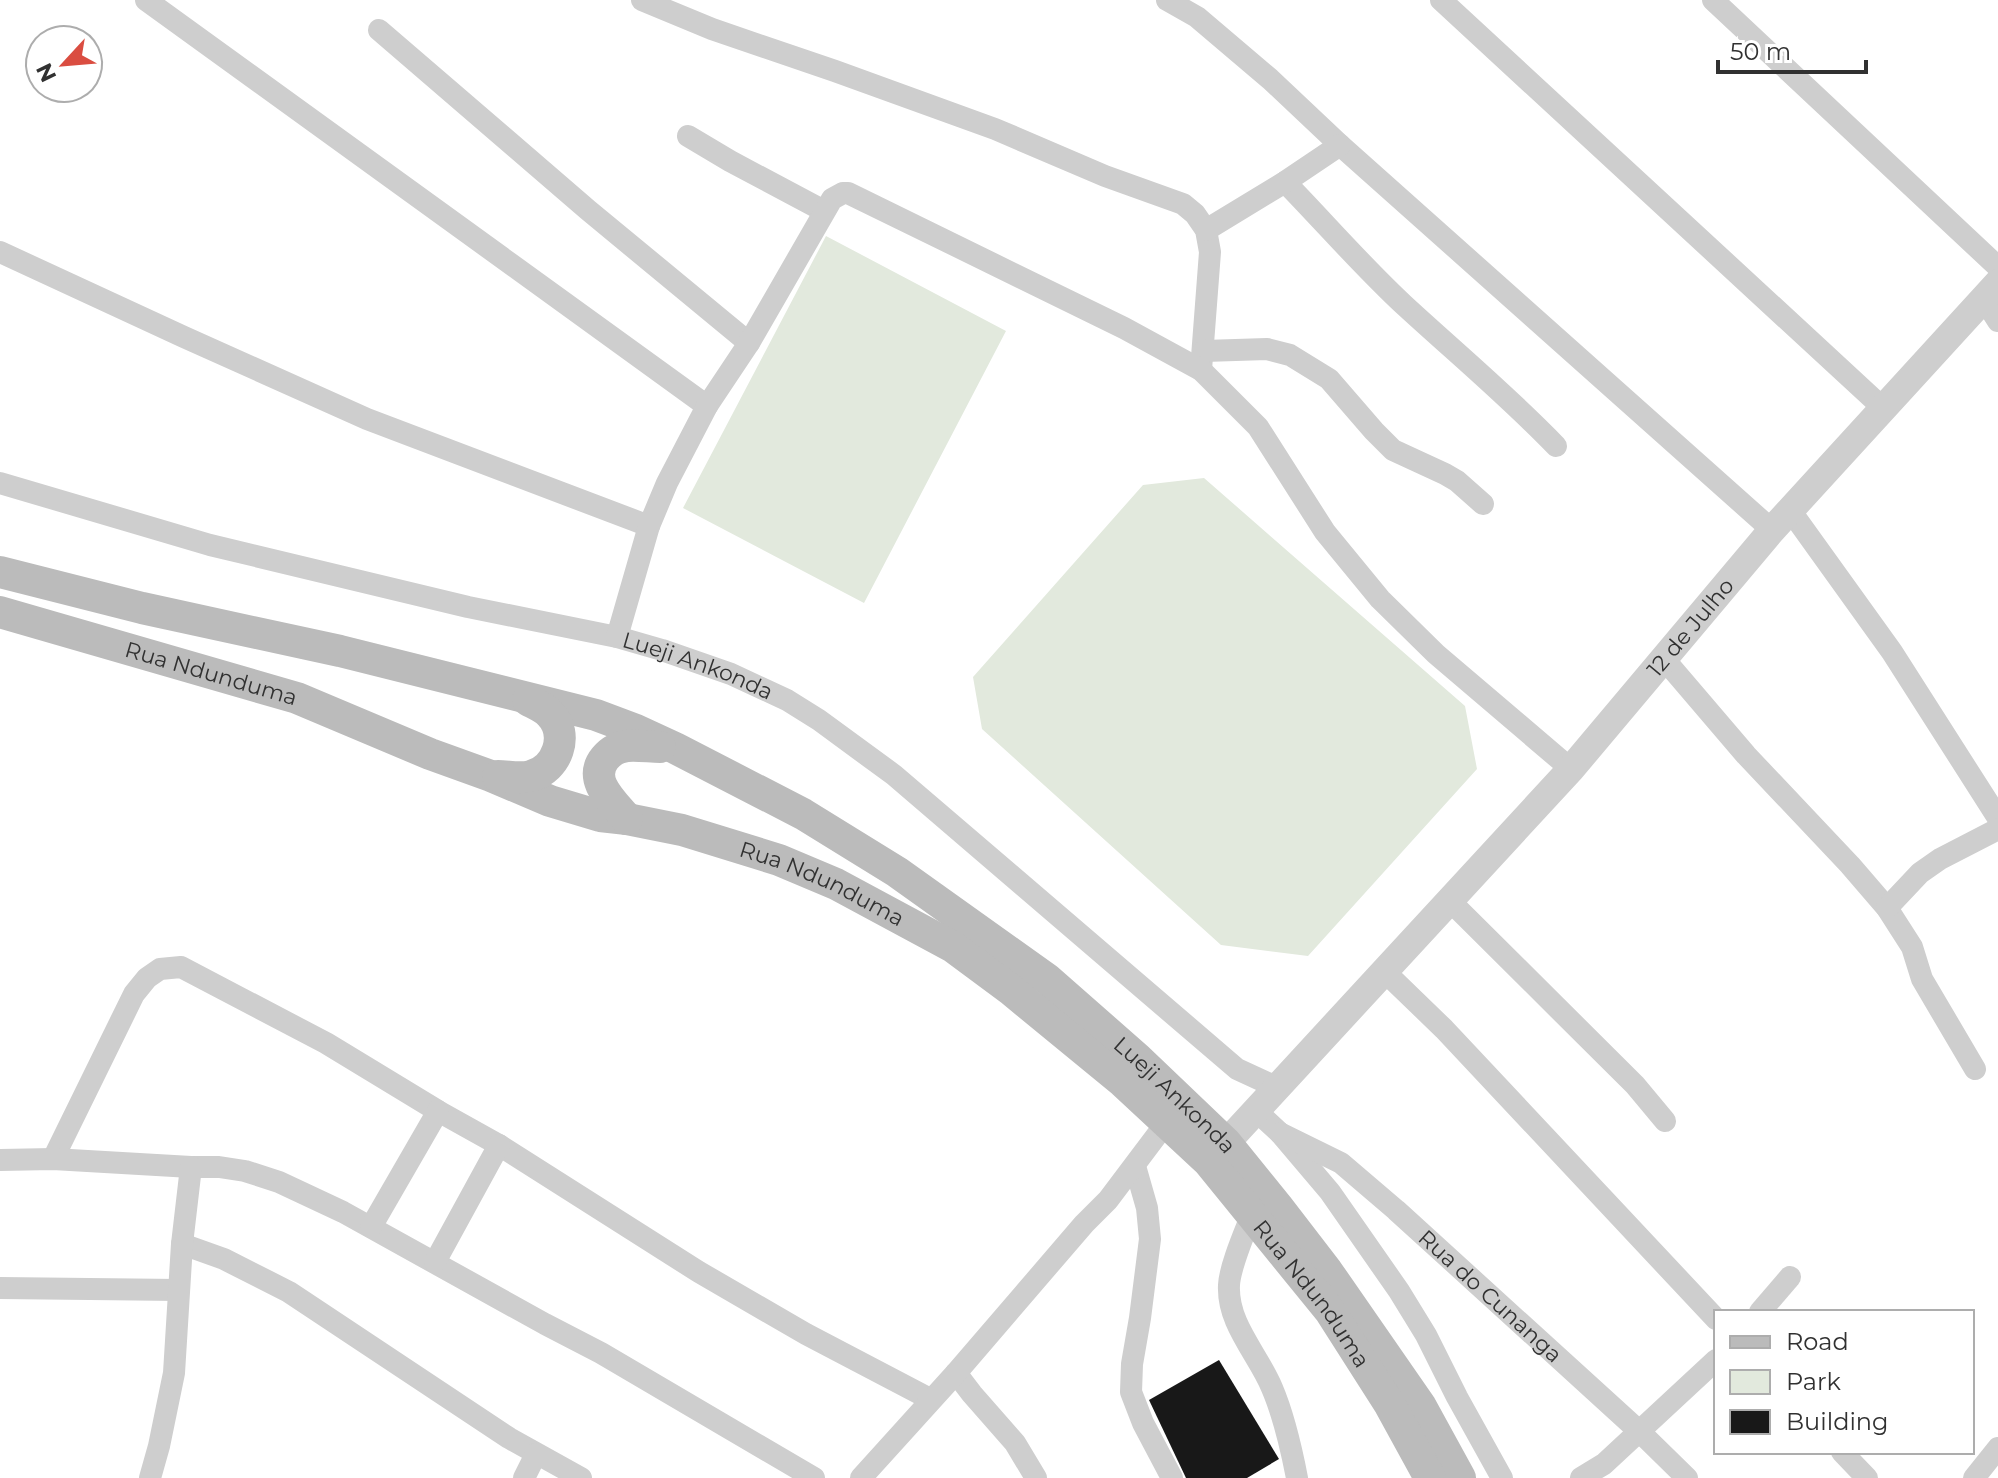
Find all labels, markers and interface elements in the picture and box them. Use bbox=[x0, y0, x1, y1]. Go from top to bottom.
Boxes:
north arrow bbox=[24, 24, 104, 104]
scale bar bbox=[1718, 24, 1866, 74]
text: 50 m bbox=[1730, 37, 1791, 66]
text: N bbox=[30, 59, 63, 86]
street label: 12 de Julho bbox=[1641, 572, 1739, 682]
street label: Lueji Ankonda bbox=[620, 626, 778, 705]
street label: Rua Ndunduma bbox=[122, 635, 301, 711]
street label: Rua Ndunduma bbox=[736, 835, 909, 932]
street label: Lueji Ankonda bbox=[1108, 1031, 1242, 1158]
street label: Rua Ndunduma bbox=[1248, 1214, 1376, 1372]
street label: Rua do Cunanga bbox=[1413, 1224, 1568, 1368]
legend bbox=[1714, 1310, 1974, 1454]
text: Road bbox=[1786, 1327, 1849, 1356]
text: Park bbox=[1786, 1367, 1841, 1396]
text: Building bbox=[1786, 1407, 1889, 1436]

